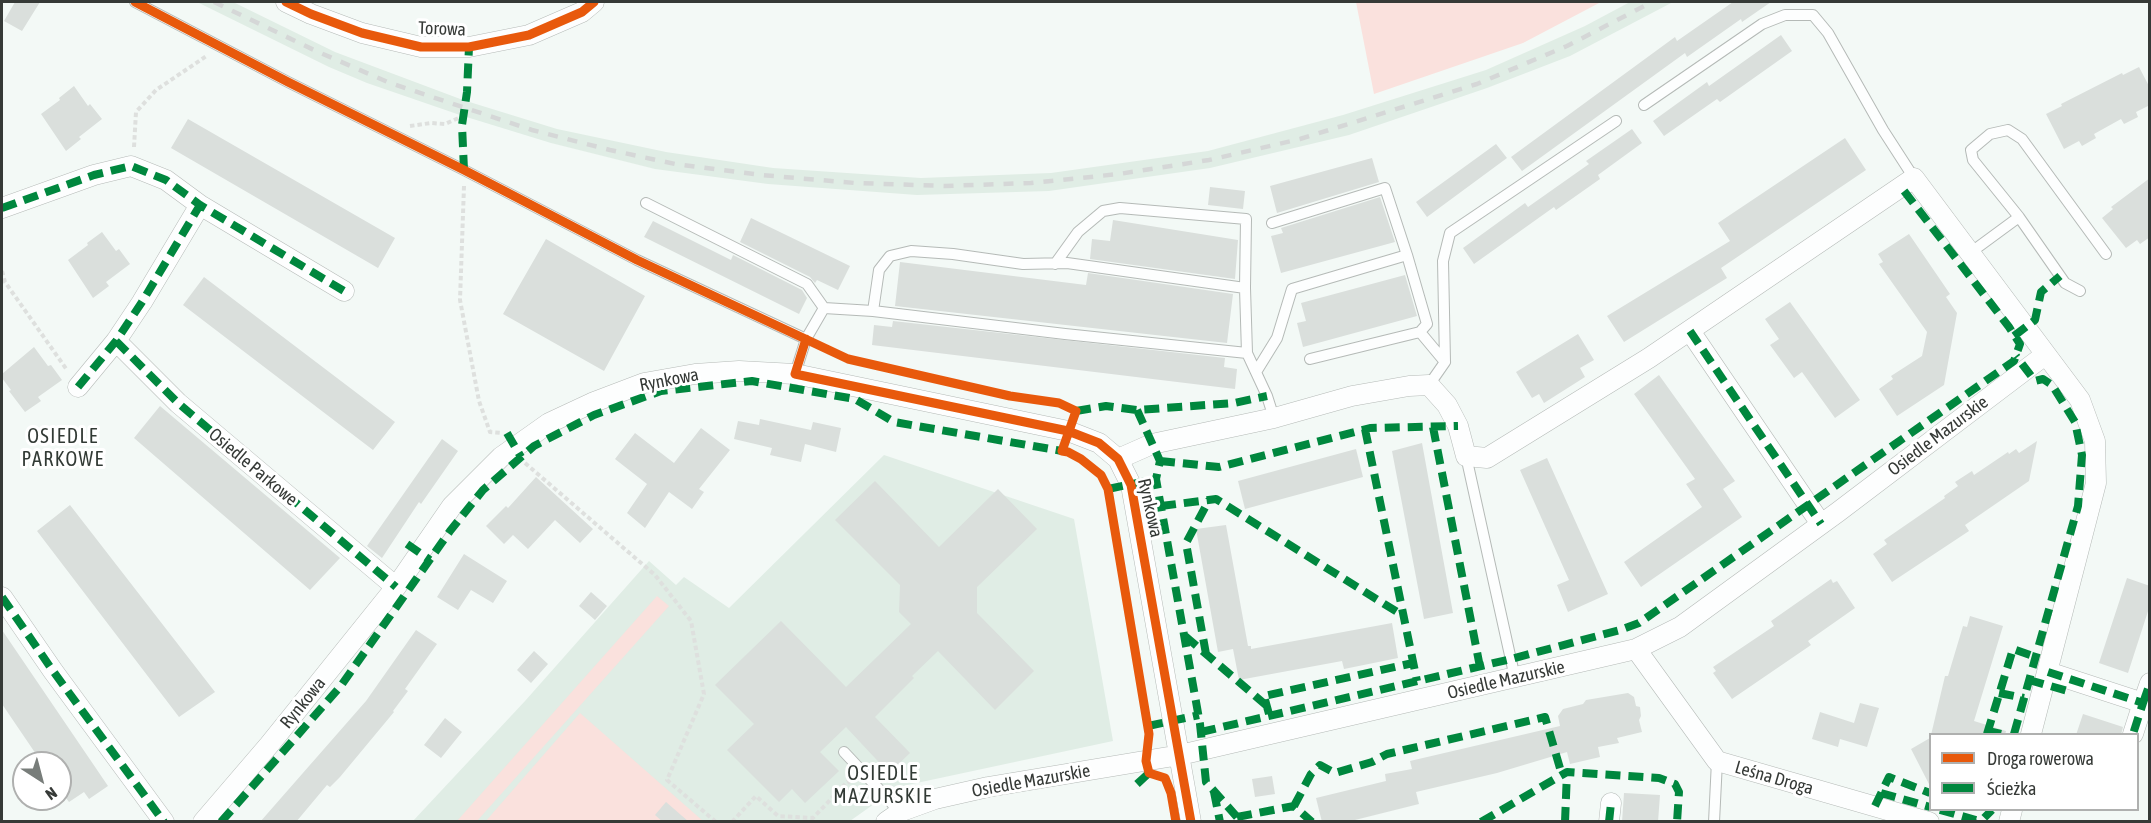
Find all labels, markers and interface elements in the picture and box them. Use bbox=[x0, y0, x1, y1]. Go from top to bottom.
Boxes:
street label: Torowa bbox=[418, 17, 466, 41]
street label: Rynkowa bbox=[638, 364, 700, 396]
street label: Osiedle Mazurskie bbox=[1884, 391, 1992, 481]
street label: Osiedle Parkowe bbox=[204, 424, 302, 510]
district label: OSIEDLE PARKOWE bbox=[22, 425, 104, 472]
street label: Rynkowa bbox=[1133, 476, 1167, 540]
street label: Osiedle Mazurskie bbox=[1445, 656, 1567, 704]
street label: Rynkowa bbox=[276, 673, 330, 733]
legend bbox=[1929, 733, 2139, 811]
text: Droga rowerowa bbox=[1987, 748, 2094, 769]
north arrow bbox=[12, 751, 72, 811]
street label: Leśna Droga bbox=[1732, 757, 1816, 799]
street label: Osiedle Mazurskie bbox=[970, 760, 1092, 802]
district label: OSIEDLE MAZURSKIE bbox=[833, 762, 933, 809]
text: Ścieżka bbox=[1987, 778, 2036, 799]
text: N bbox=[42, 784, 61, 804]

